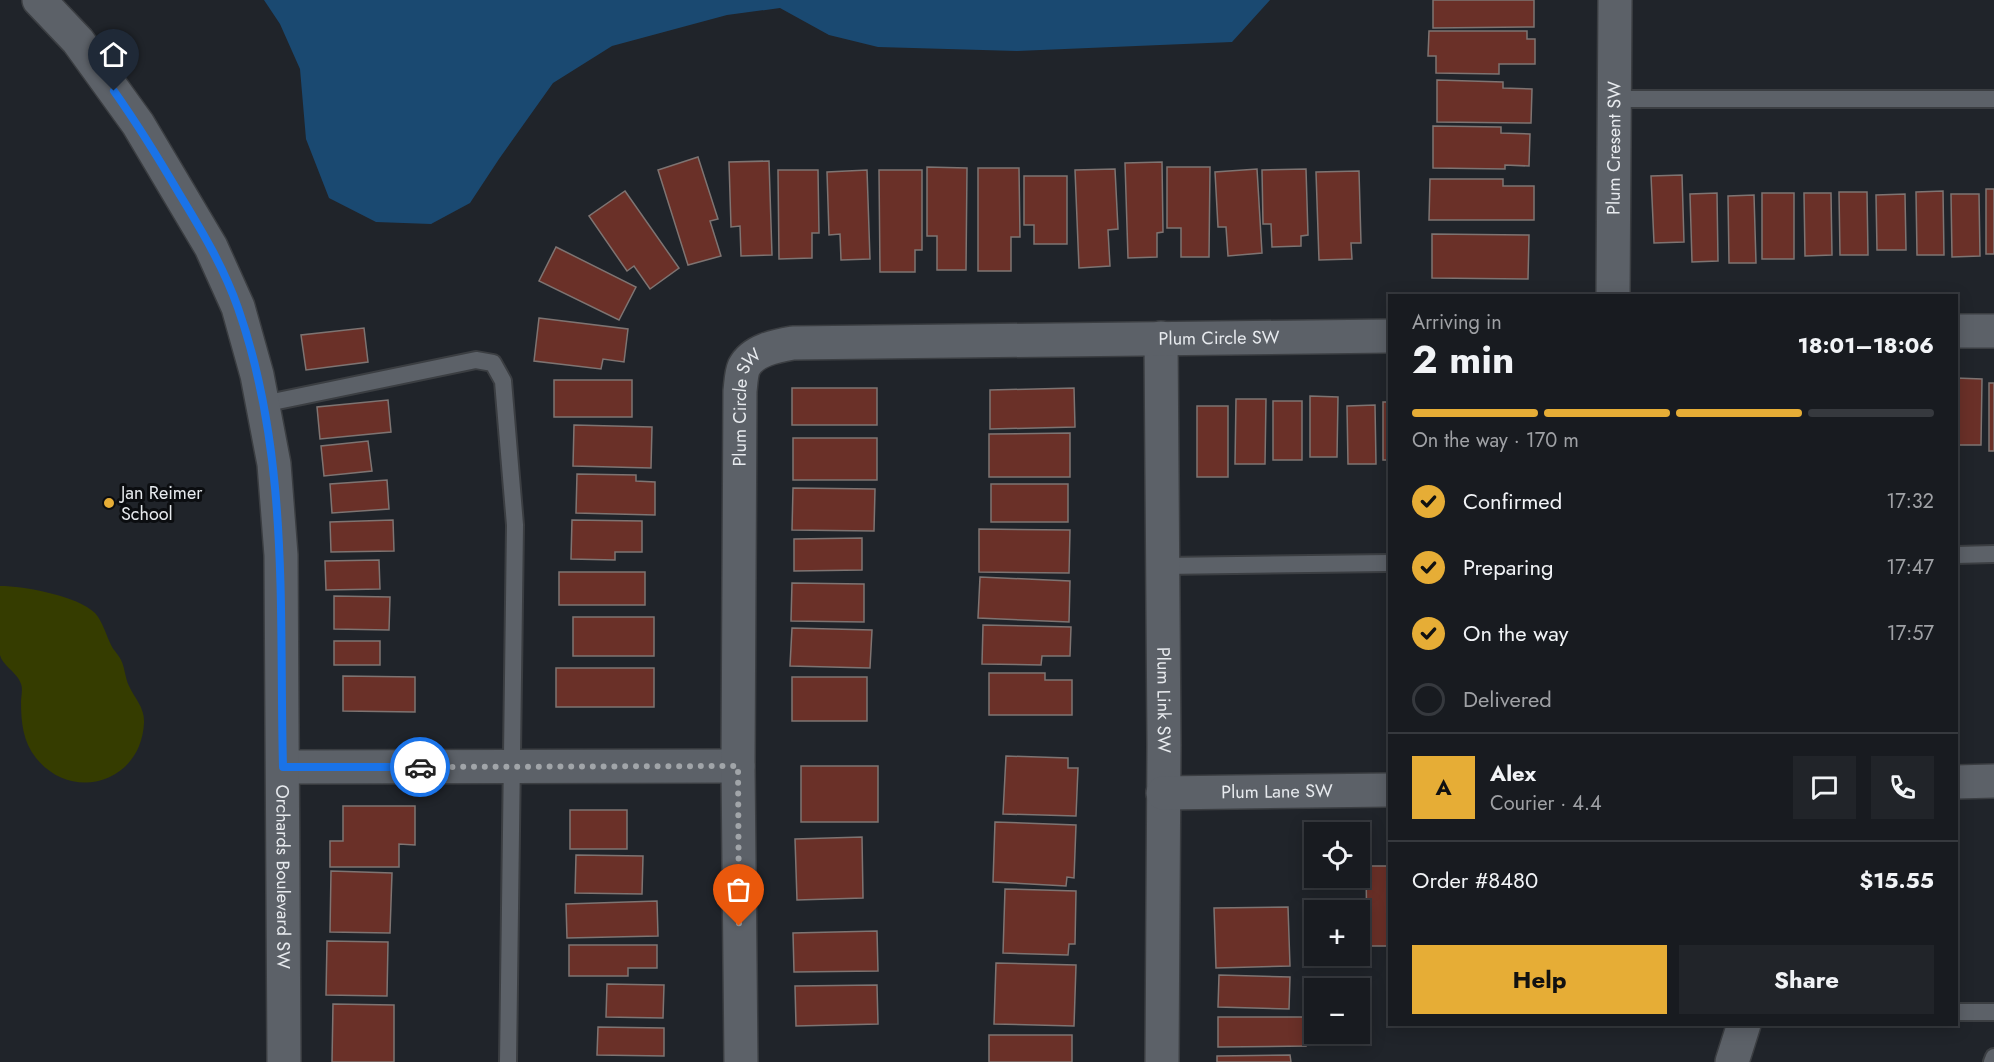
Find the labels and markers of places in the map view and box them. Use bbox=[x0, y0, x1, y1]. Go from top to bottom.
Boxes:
pin bbox=[88, 29, 139, 91]
place label: Jan Reimer School bbox=[119, 480, 203, 527]
marker: Jan Reimer School bbox=[102, 496, 116, 510]
pin bbox=[713, 864, 764, 926]

